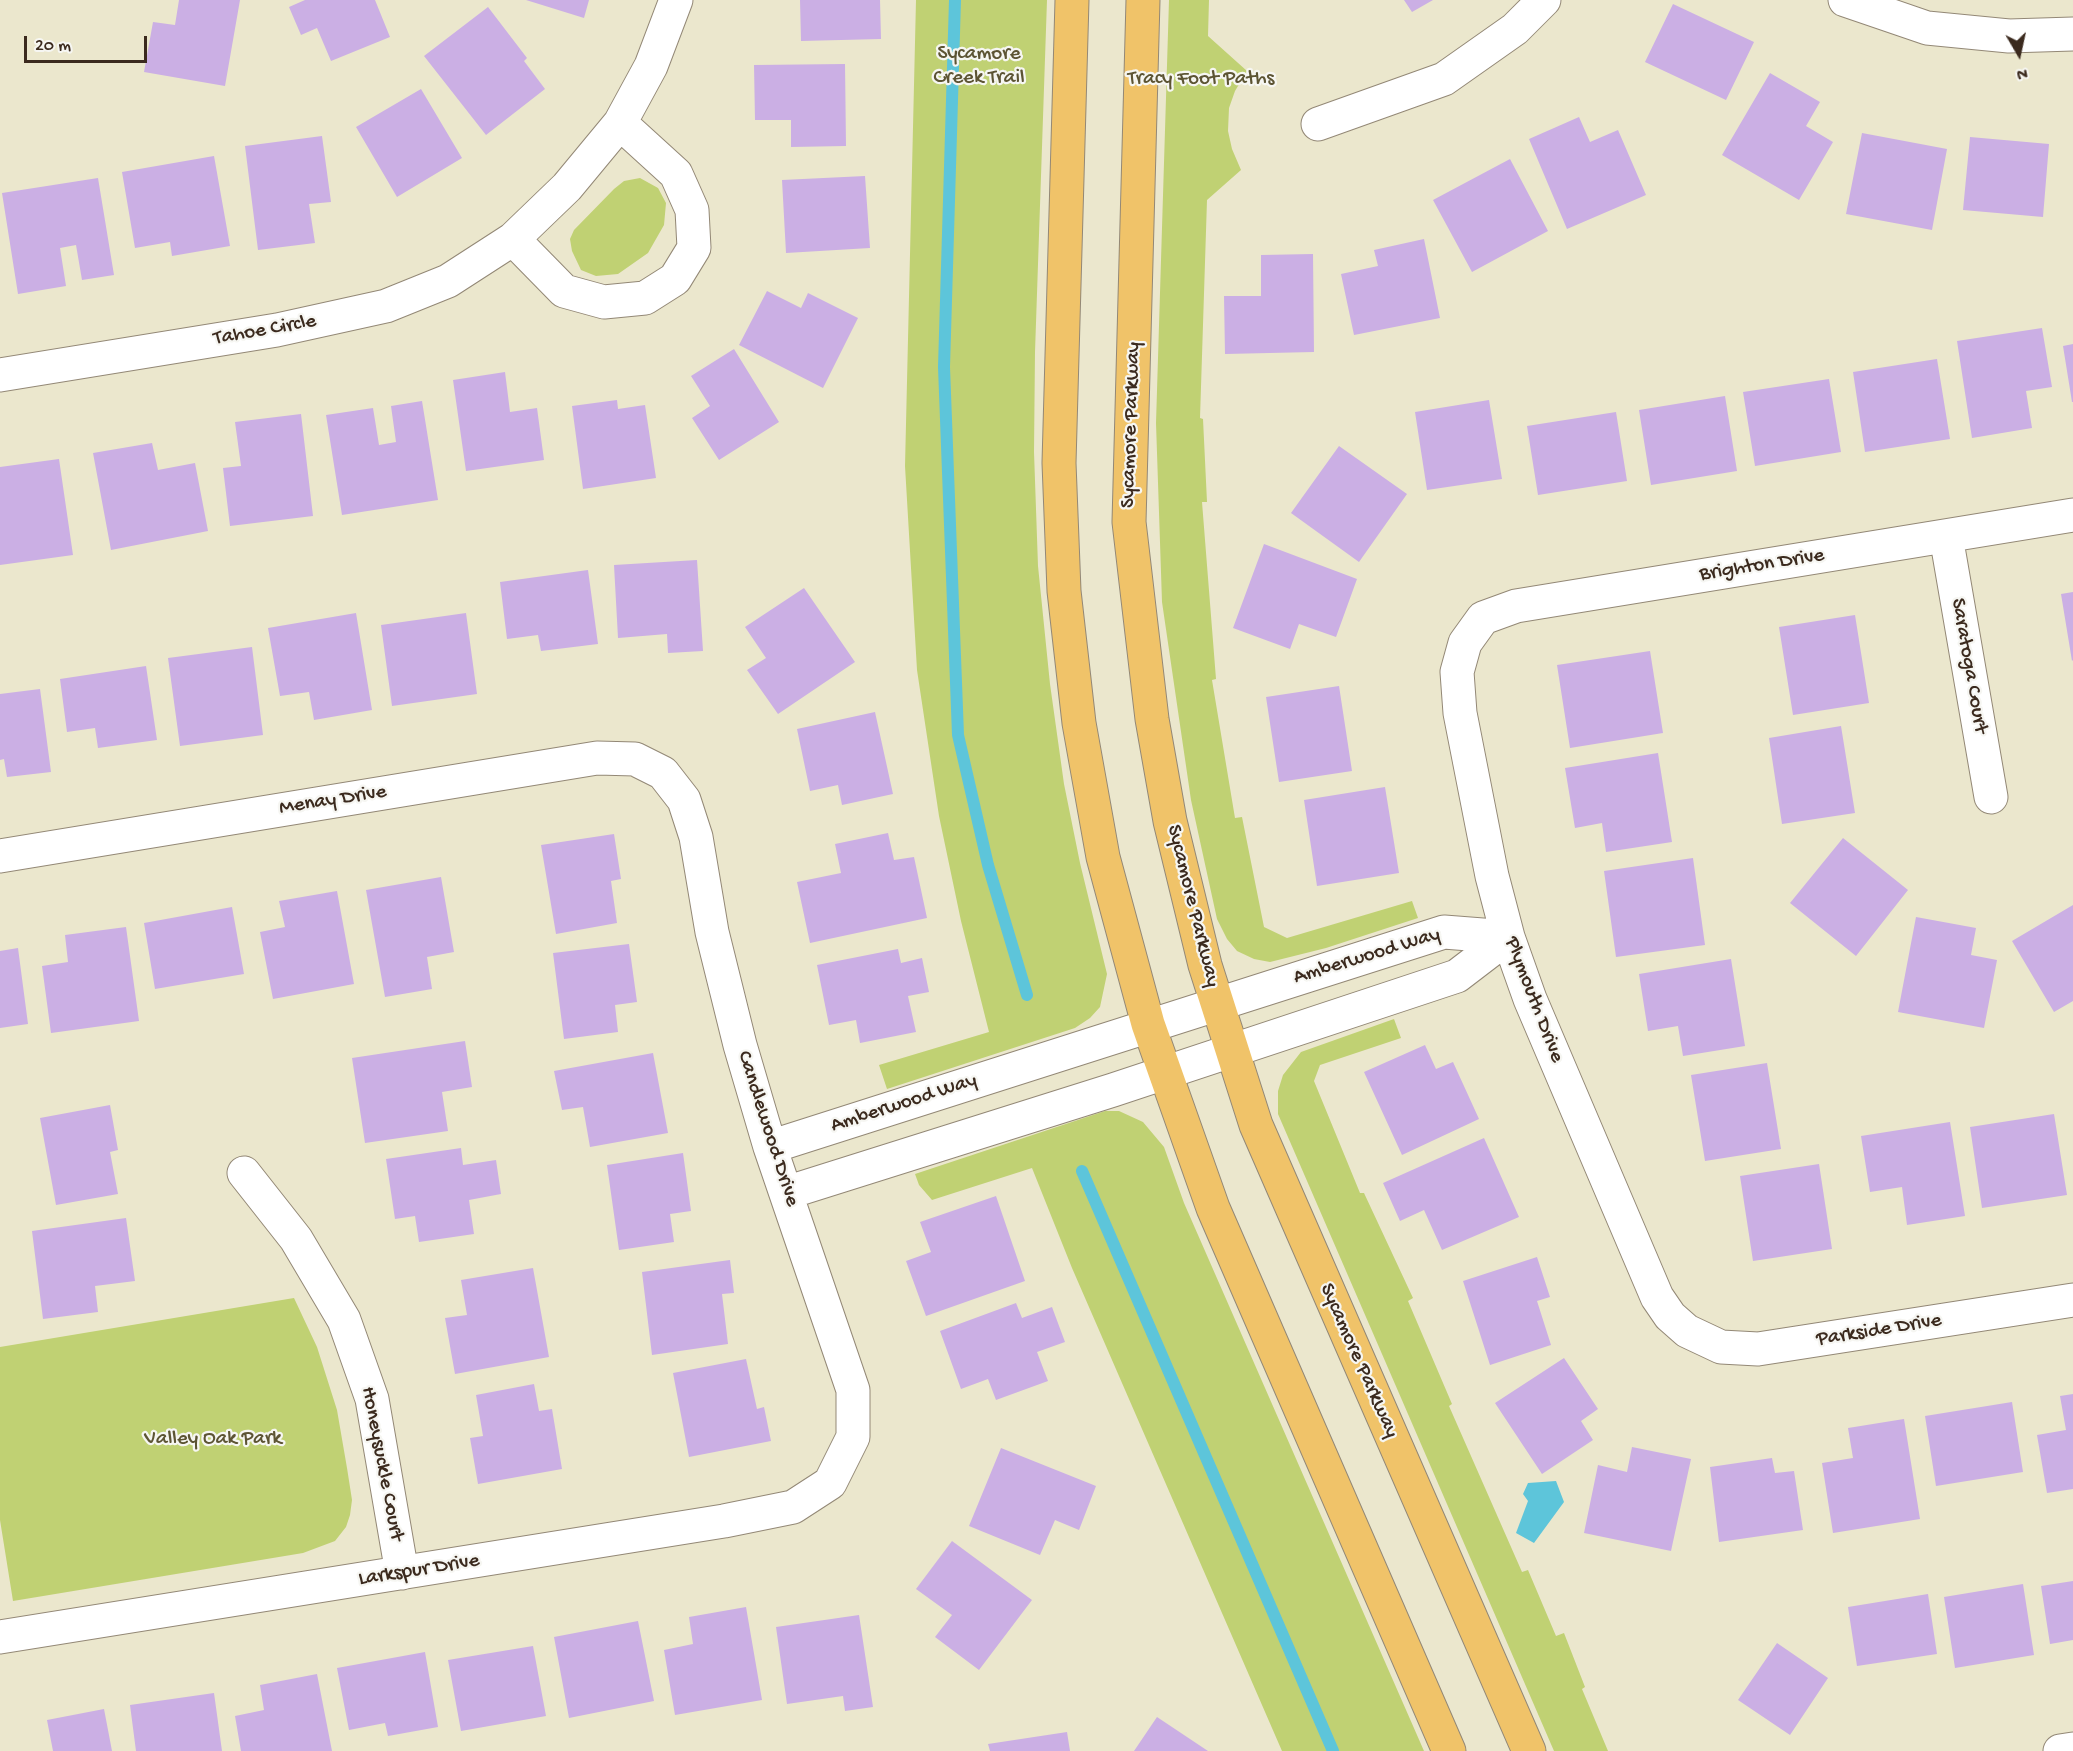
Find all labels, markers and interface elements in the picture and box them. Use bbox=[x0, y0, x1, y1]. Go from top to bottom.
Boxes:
scale bar bbox=[27, 24, 150, 62]
north arrow bbox=[1989, 24, 2049, 84]
text: 20 m bbox=[35, 36, 71, 57]
park label: Sycamore Creek Trail bbox=[933, 42, 1025, 92]
text: N bbox=[2015, 62, 2029, 82]
park label: Tracy Foot Paths bbox=[1128, 67, 1274, 93]
street label: Tahoe Circle bbox=[212, 310, 318, 352]
street label: Sycamore Parkway bbox=[1117, 341, 1147, 509]
street label: Brighton Drive bbox=[1698, 544, 1826, 588]
street label: Saratoga Court bbox=[1944, 597, 1992, 735]
street label: Menay Drive bbox=[278, 780, 388, 822]
street label: Sycamore Parkway bbox=[1160, 822, 1224, 990]
street label: Amberwood Way bbox=[1291, 923, 1443, 991]
street label: Plymouth Drive bbox=[1497, 933, 1569, 1067]
street label: Candlewood Drive bbox=[730, 1048, 804, 1210]
street label: Amberwood Way bbox=[828, 1069, 980, 1139]
street label: Sycamore Parkway bbox=[1313, 1280, 1403, 1442]
street label: Parkside Drive bbox=[1815, 1309, 1943, 1353]
street label: Honeysuckle Court bbox=[354, 1385, 408, 1543]
park label: Valley Oak Park bbox=[144, 1427, 282, 1453]
street label: Larkspur Drive bbox=[357, 1549, 481, 1593]

